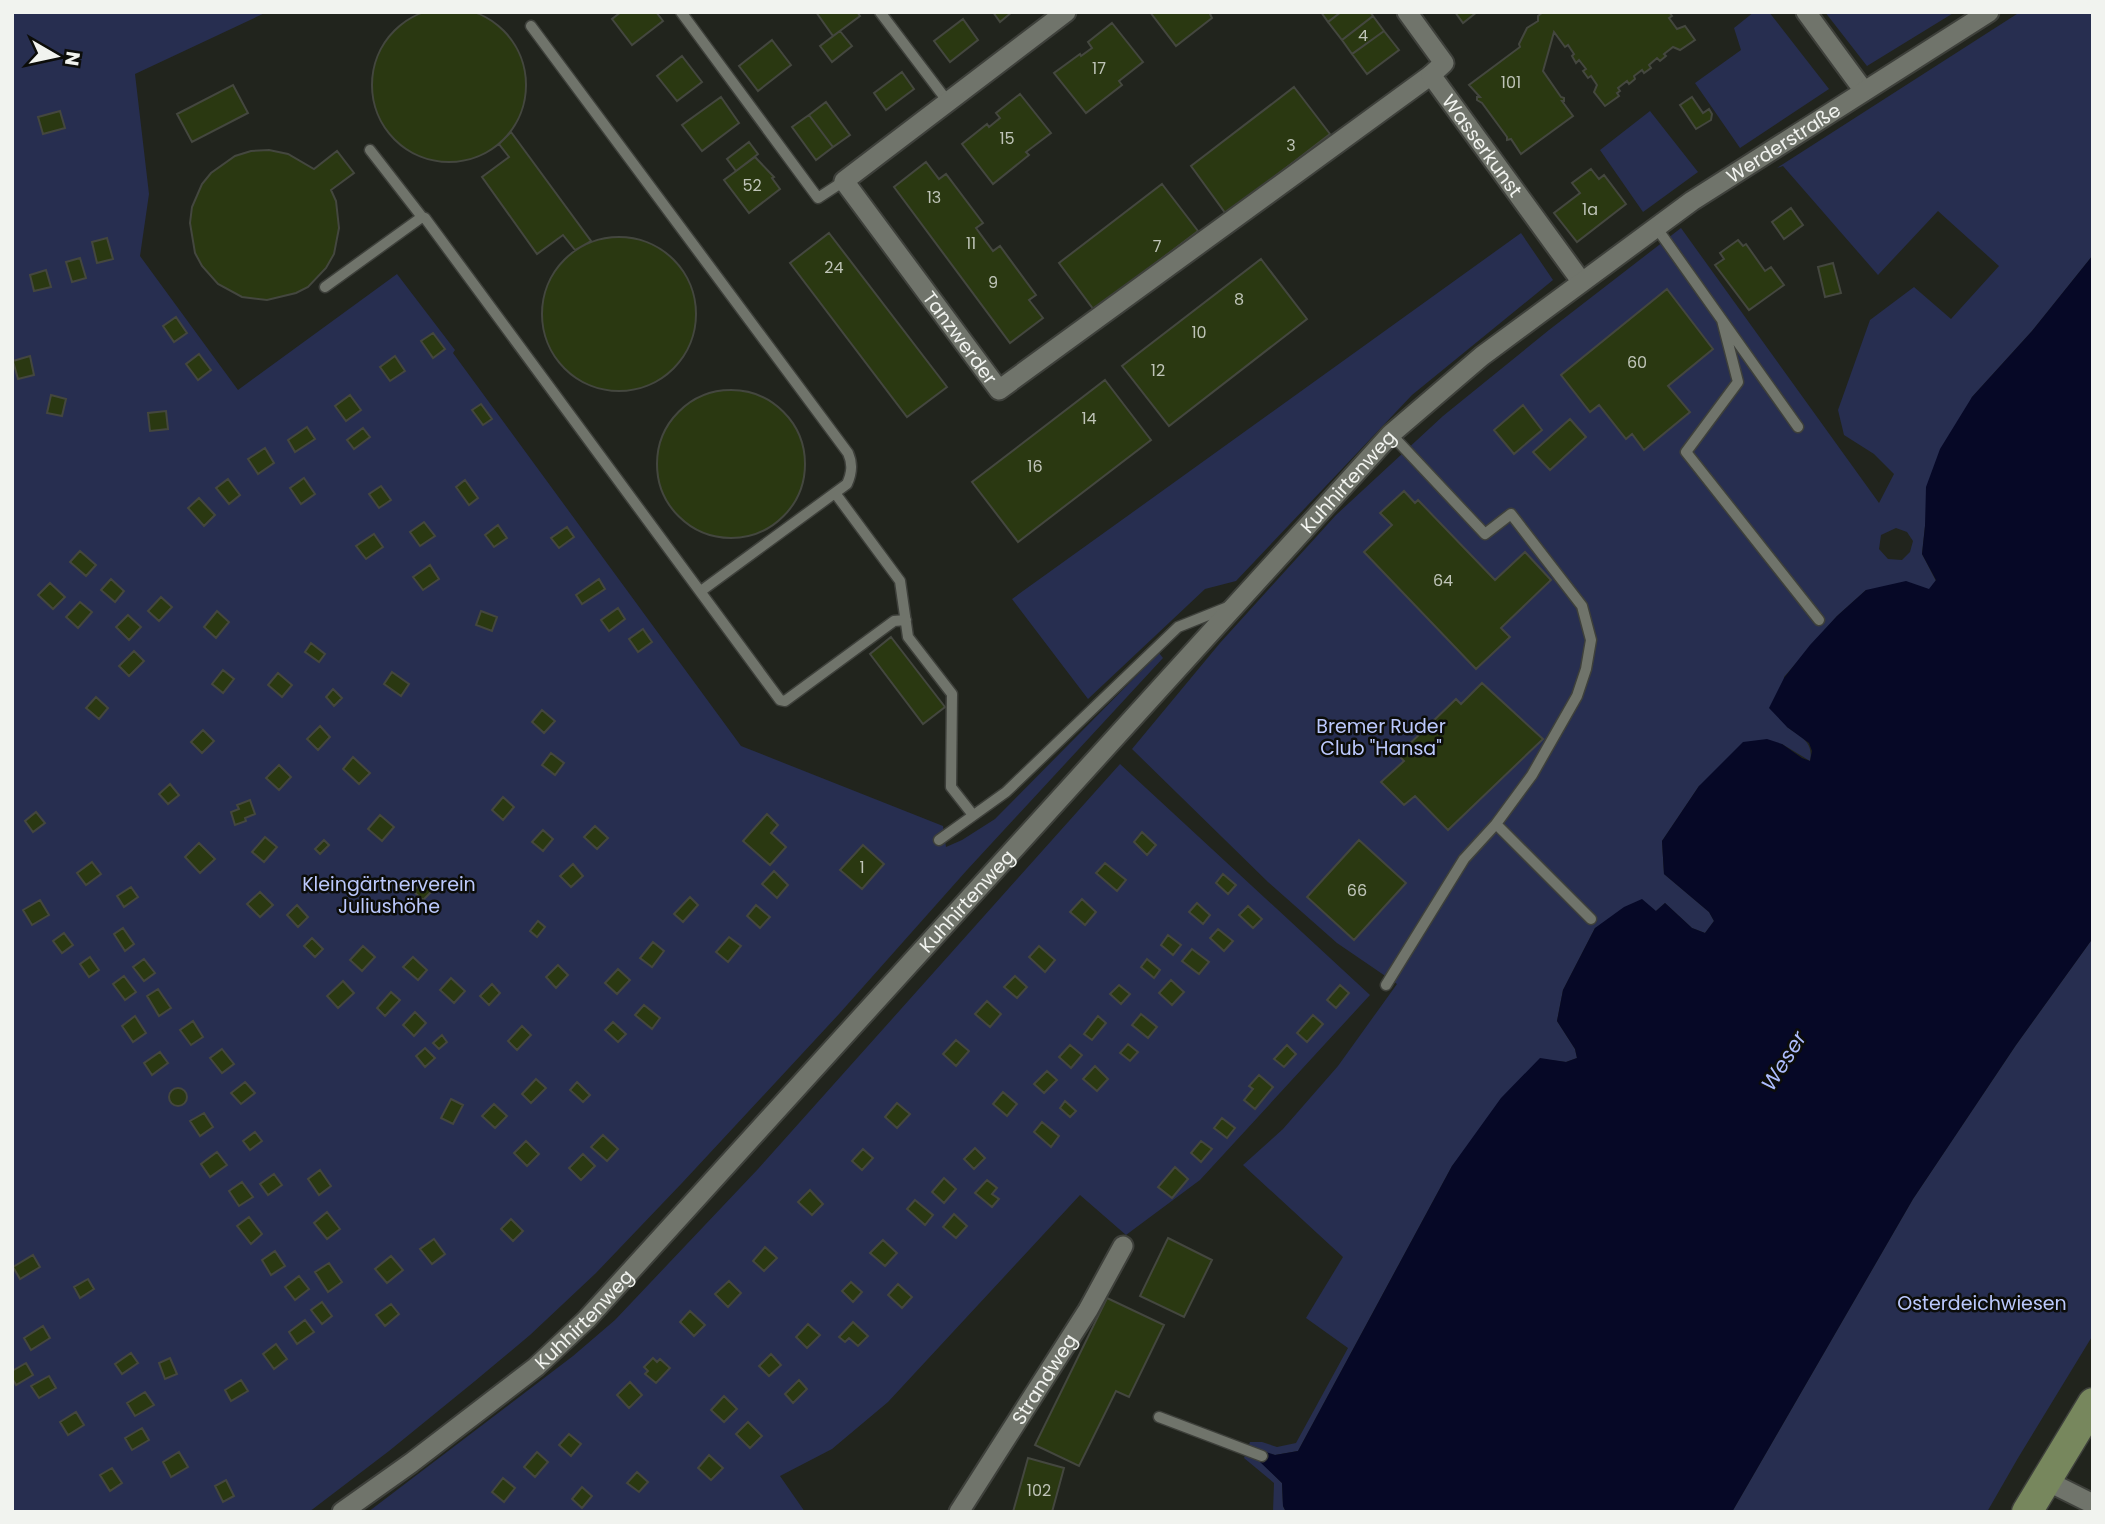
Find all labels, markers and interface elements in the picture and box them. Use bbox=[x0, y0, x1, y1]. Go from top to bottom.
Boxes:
north arrow bbox=[21, 21, 91, 91]
house number: 4 bbox=[1358, 24, 1368, 47]
text: N bbox=[58, 49, 87, 68]
house number: 17 bbox=[1092, 57, 1106, 80]
house number: 101 bbox=[1501, 71, 1521, 94]
street label: Wasserkunst bbox=[1435, 89, 1529, 203]
street label: Werderstraße bbox=[1721, 97, 1846, 190]
house number: 15 bbox=[999, 127, 1015, 150]
house number: 3 bbox=[1286, 134, 1296, 157]
house number: 52 bbox=[742, 174, 762, 197]
house number: 13 bbox=[927, 186, 941, 209]
house number: 1a bbox=[1582, 198, 1598, 221]
house number: 11 bbox=[966, 232, 976, 255]
house number: 7 bbox=[1153, 235, 1162, 258]
house number: 24 bbox=[824, 256, 844, 279]
house number: 9 bbox=[988, 271, 998, 294]
street label: Tanzwerder bbox=[916, 286, 1003, 390]
house number: 8 bbox=[1234, 288, 1244, 311]
house number: 10 bbox=[1191, 321, 1207, 344]
house number: 60 bbox=[1627, 351, 1647, 374]
house number: 12 bbox=[1151, 359, 1165, 382]
house number: 14 bbox=[1081, 407, 1097, 430]
street label: Kuhhirtenweg bbox=[1294, 424, 1402, 539]
house number: 16 bbox=[1027, 455, 1043, 478]
house number: 64 bbox=[1433, 569, 1453, 592]
park label: Bremer Ruder Club "Hansa" bbox=[1316, 713, 1446, 762]
street label: Kuhhirtenweg bbox=[913, 844, 1021, 959]
house number: 1 bbox=[859, 856, 865, 879]
park label: Kleingärtnerverein Juliushöhe bbox=[302, 871, 476, 920]
house number: 66 bbox=[1347, 879, 1367, 902]
water label: Weser bbox=[1754, 1024, 1814, 1096]
street label: Kuhhirtenweg bbox=[529, 1264, 640, 1376]
park label: Osterdeichwiesen bbox=[1897, 1290, 2067, 1317]
street label: Strandweg bbox=[1005, 1328, 1084, 1430]
house number: 102 bbox=[1027, 1479, 1051, 1502]

